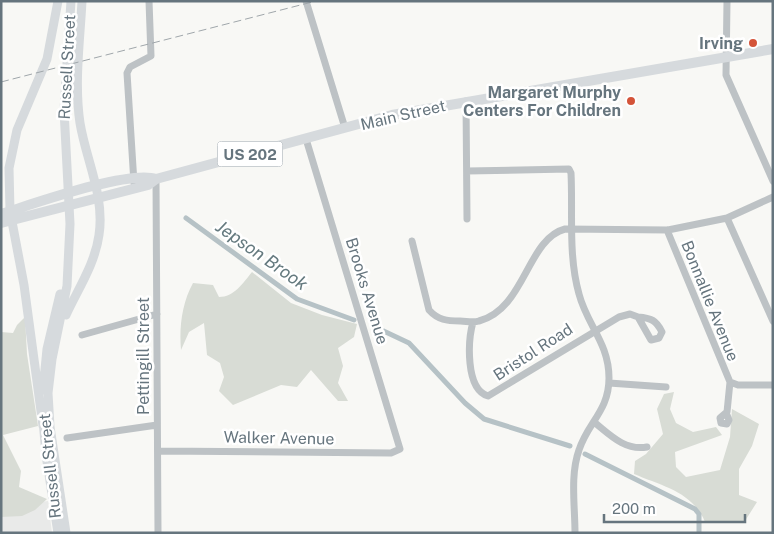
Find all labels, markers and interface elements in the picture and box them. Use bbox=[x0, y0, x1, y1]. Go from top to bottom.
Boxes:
street label: Russell Street bbox=[55, 14, 79, 120]
place label: Irving bbox=[699, 34, 743, 53]
marker: Irving bbox=[747, 37, 759, 49]
place label: Margaret Murphy Centers For Children bbox=[463, 83, 621, 120]
marker: Margaret Murphy Centers For Children bbox=[625, 95, 637, 107]
street label: Main Street bbox=[359, 96, 447, 134]
road number: US 202 bbox=[218, 142, 282, 166]
water label: Jepson Brook bbox=[212, 216, 312, 295]
street label: Brooks Avenue bbox=[342, 235, 392, 347]
street label: Bonnallie Avenue bbox=[677, 238, 743, 364]
street label: Pettingill Street bbox=[134, 297, 153, 415]
street label: Bristol Road bbox=[490, 319, 576, 385]
street label: Russell Street bbox=[35, 413, 65, 519]
street label: Walker Avenue bbox=[223, 428, 335, 448]
scale bar bbox=[604, 492, 745, 524]
text: 200 m bbox=[612, 500, 656, 517]

